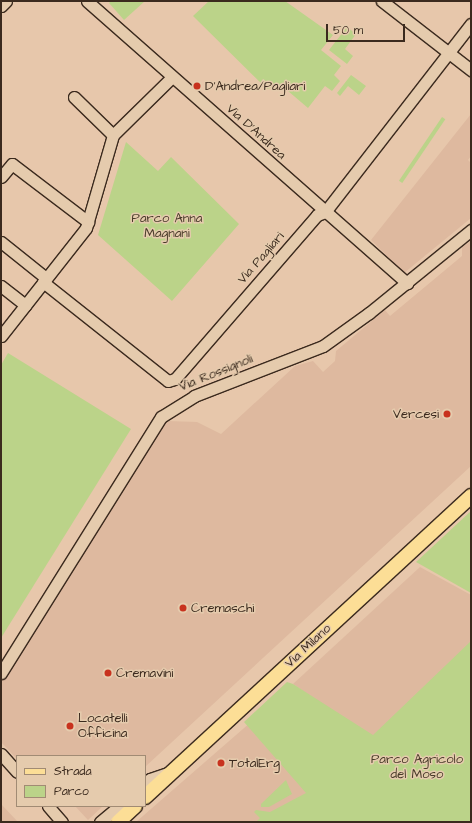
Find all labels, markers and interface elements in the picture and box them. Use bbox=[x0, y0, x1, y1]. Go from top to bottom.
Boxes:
scale bar bbox=[328, 16, 407, 42]
text: 50 m bbox=[333, 22, 363, 39]
place label: D'Andrea/Pagliari bbox=[205, 78, 305, 94]
marker: D'Andrea/Pagliari bbox=[192, 81, 202, 91]
street label: Via D'Andrea bbox=[223, 101, 289, 163]
park label: Parco Anna Magnani bbox=[132, 211, 202, 242]
street label: Via Pagliari bbox=[234, 229, 288, 287]
street label: Via Rossignoli bbox=[177, 351, 255, 395]
place label: Vercesi bbox=[393, 406, 439, 422]
marker: Vercesi bbox=[442, 409, 452, 419]
place label: Cremaschi bbox=[191, 600, 254, 616]
marker: Cremaschi bbox=[178, 603, 188, 613]
street label: Via Milano bbox=[282, 621, 334, 671]
place label: Cremavini bbox=[116, 665, 173, 681]
marker: Cremavini bbox=[103, 668, 113, 678]
place label: Locatelli Officina bbox=[78, 711, 127, 742]
marker: Locatelli Officina bbox=[65, 721, 75, 731]
park label: Parco Agricolo del Moso bbox=[371, 752, 463, 783]
legend bbox=[16, 755, 146, 807]
place label: TotalErg bbox=[229, 755, 280, 771]
marker: TotalErg bbox=[216, 758, 226, 768]
text: Strada bbox=[54, 763, 92, 780]
text: Parco bbox=[54, 783, 89, 800]

